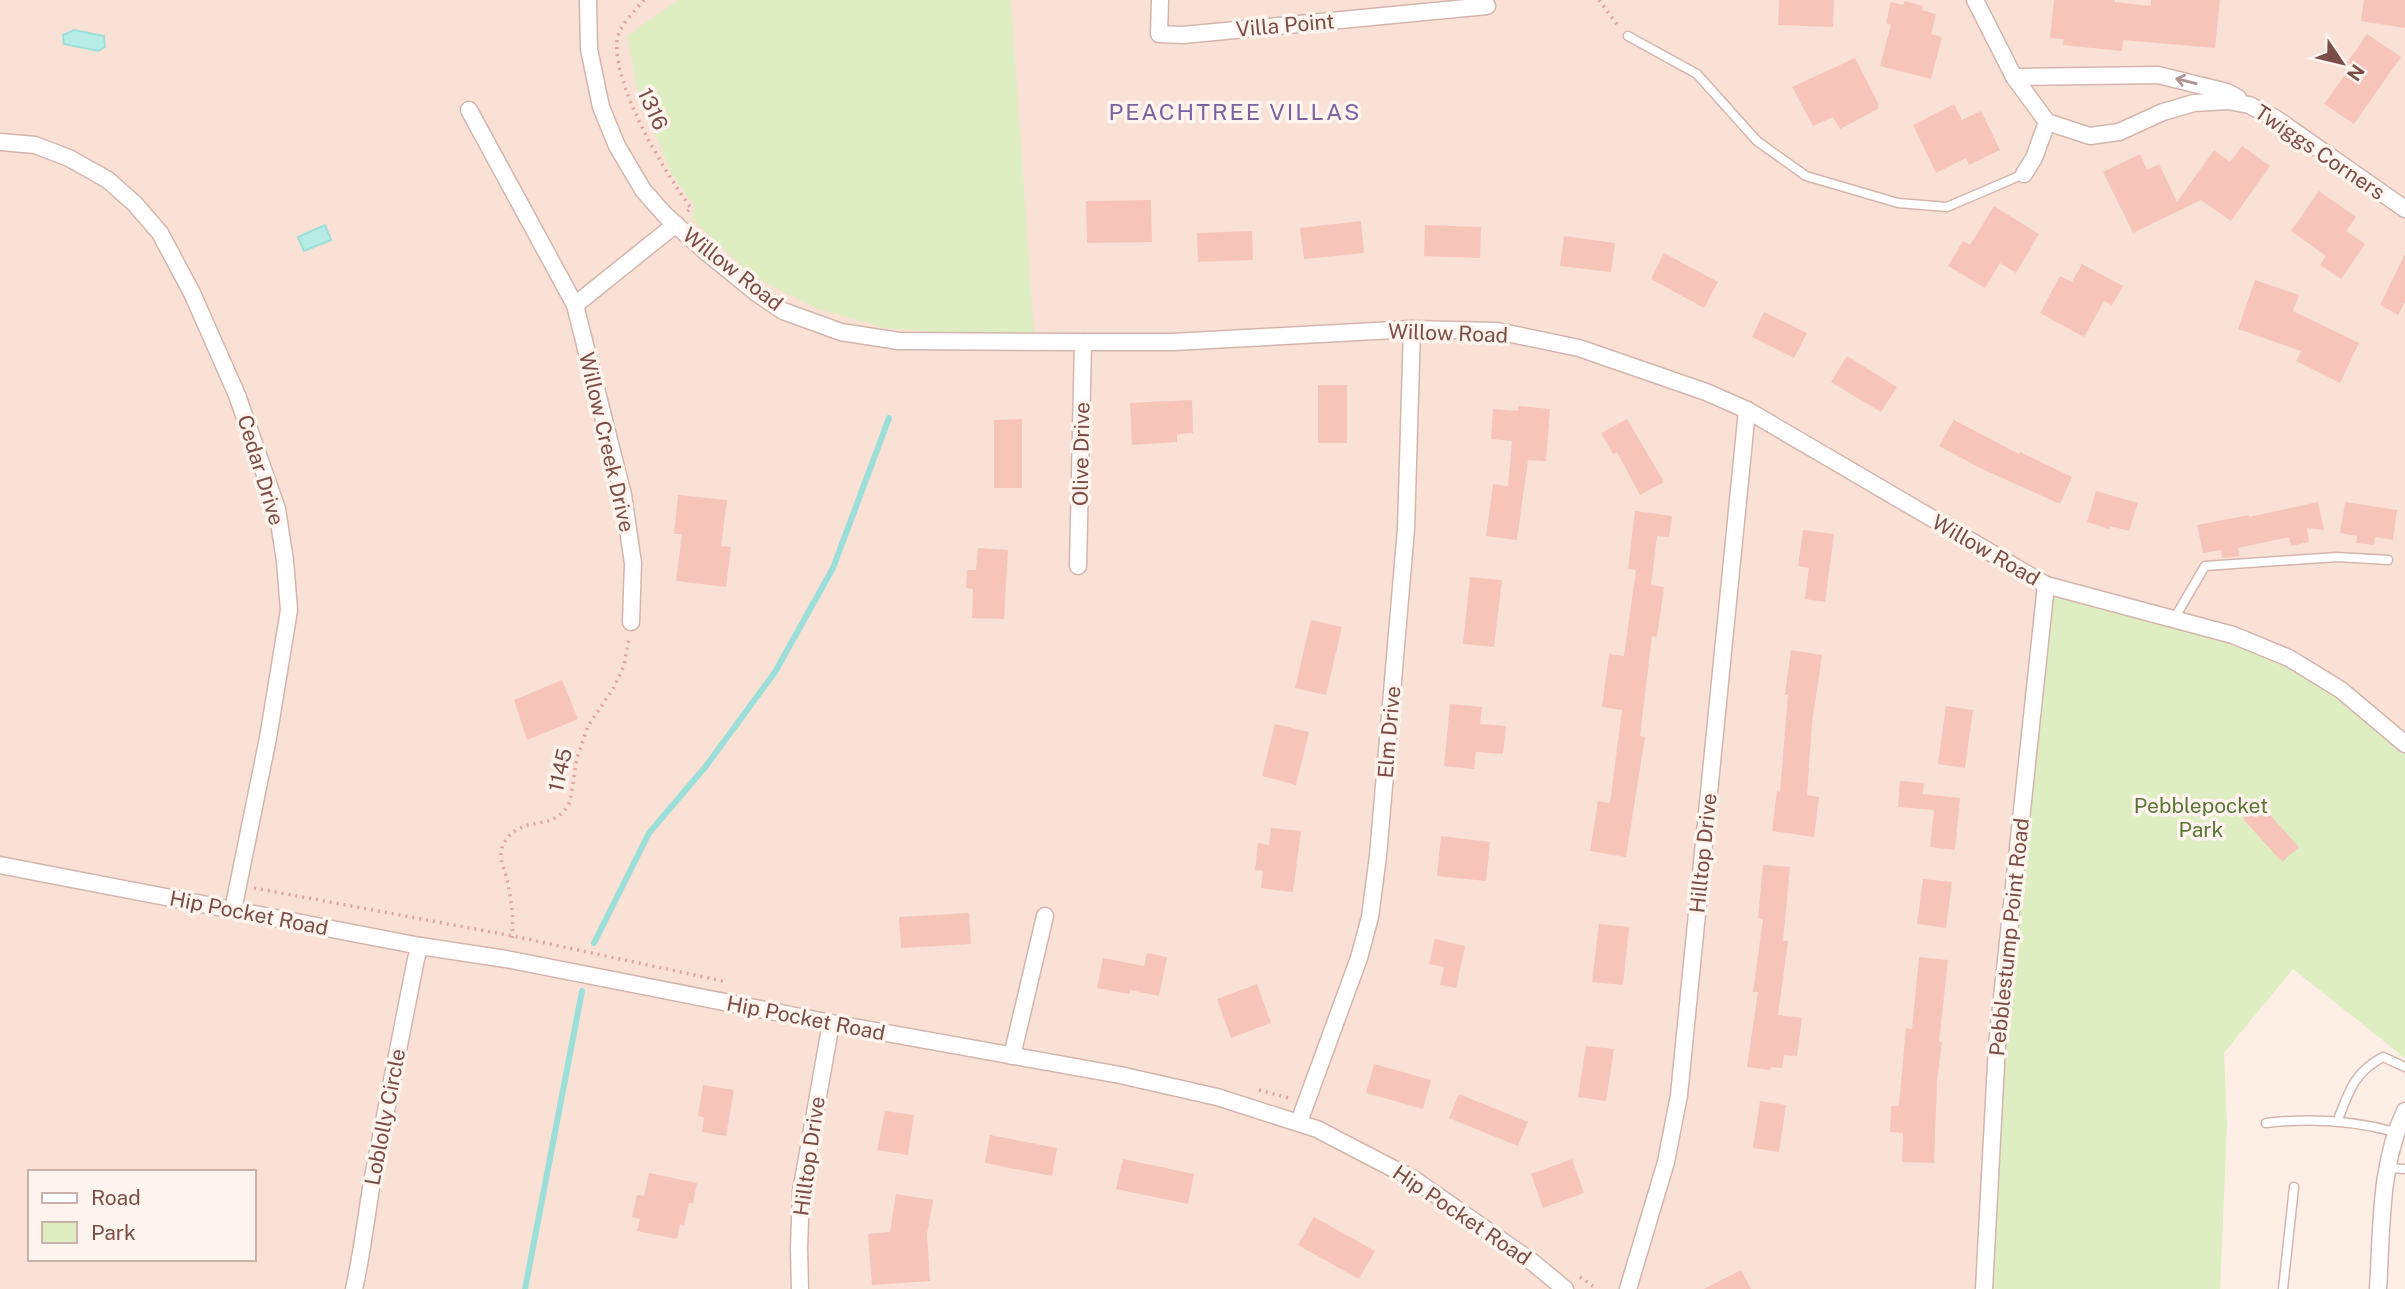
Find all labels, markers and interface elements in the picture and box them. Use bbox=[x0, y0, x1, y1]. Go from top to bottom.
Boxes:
street label: Villa Point bbox=[1235, 8, 1335, 42]
north arrow bbox=[2307, 28, 2377, 98]
text: N bbox=[2343, 60, 2369, 85]
one-way arrow bbox=[2175, 74, 2198, 88]
street label: 1316 bbox=[632, 84, 674, 134]
district label: PEACHTREE VILLAS bbox=[1109, 98, 1361, 125]
street label: Twiggs Corners bbox=[2250, 99, 2390, 205]
street label: Willow Road bbox=[678, 222, 788, 316]
street label: Willow Road bbox=[1388, 318, 1508, 348]
street label: Willow Creek Drive bbox=[574, 350, 640, 534]
street label: Olive Drive bbox=[1068, 402, 1094, 506]
street label: Cedar Drive bbox=[232, 412, 290, 528]
street label: Willow Road bbox=[1928, 509, 2044, 591]
street label: Elm Drive bbox=[1373, 685, 1405, 779]
street label: 1145 bbox=[543, 746, 577, 794]
street label: Hilltop Drive bbox=[1684, 792, 1722, 914]
park label: Pebblepocket Park bbox=[2134, 793, 2268, 842]
street label: Pebblestump Point Road bbox=[1984, 817, 2034, 1057]
street label: Hip Pocket Road bbox=[168, 885, 330, 941]
street label: Hip Pocket Road bbox=[725, 990, 887, 1046]
street label: Loblolly Circle bbox=[359, 1046, 411, 1188]
street label: Hilltop Drive bbox=[788, 1095, 830, 1217]
street label: Hip Pocket Road bbox=[1388, 1160, 1536, 1270]
legend bbox=[28, 1170, 256, 1261]
text: Road bbox=[91, 1185, 141, 1210]
text: Park bbox=[91, 1220, 136, 1245]

